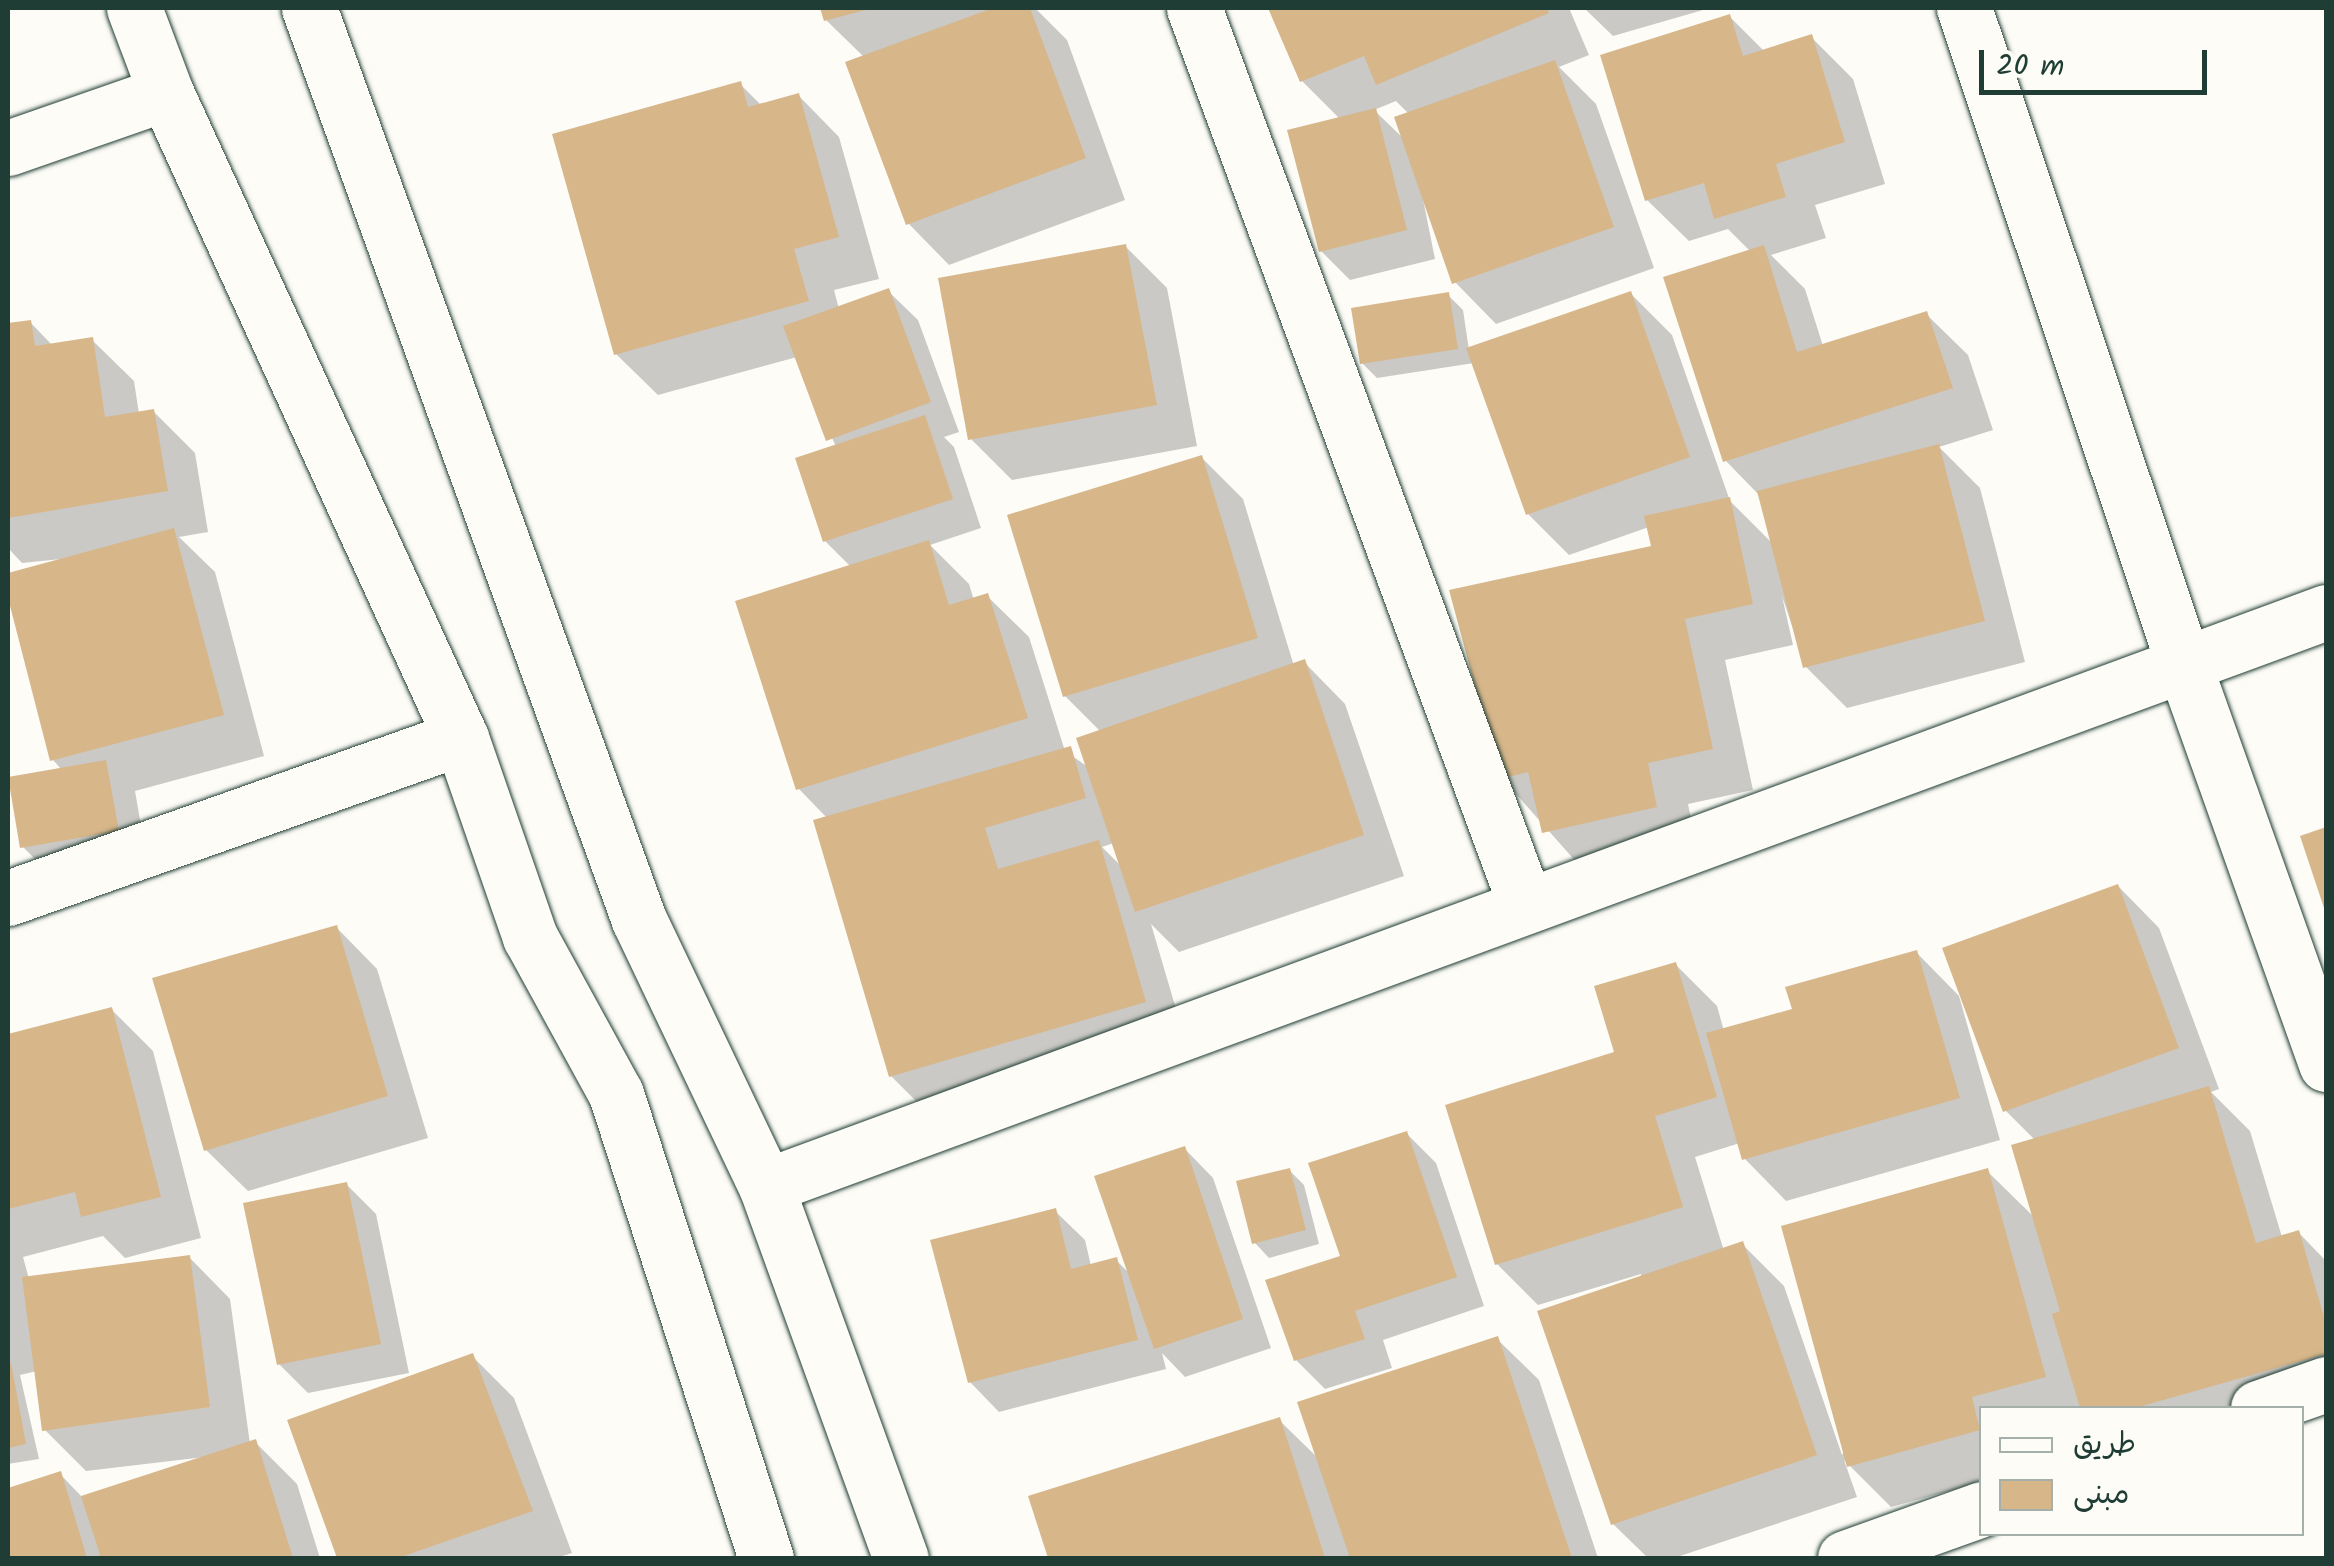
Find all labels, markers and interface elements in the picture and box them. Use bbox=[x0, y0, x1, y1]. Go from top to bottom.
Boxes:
scale bar bbox=[1984, 30, 2212, 92]
text: 20 m bbox=[1996, 43, 2064, 91]
legend bbox=[1979, 1406, 2304, 1536]
text: طريق bbox=[2073, 1421, 2136, 1469]
text: مبنى bbox=[2073, 1471, 2129, 1519]

